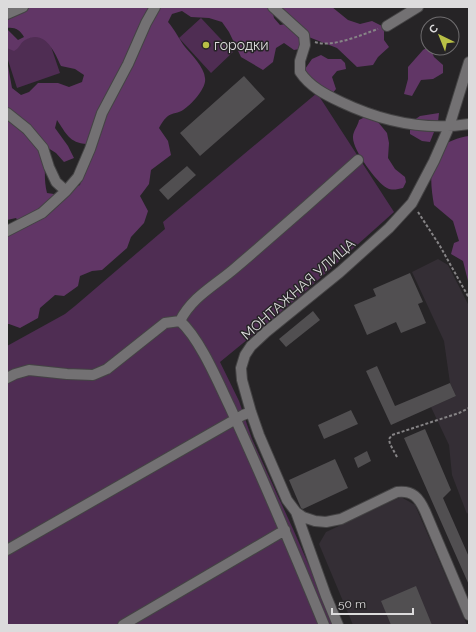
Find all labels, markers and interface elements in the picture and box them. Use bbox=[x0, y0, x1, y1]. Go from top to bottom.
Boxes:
north arrow bbox=[420, 16, 460, 56]
text: С bbox=[426, 21, 441, 36]
place label: городки bbox=[214, 37, 269, 53]
marker: городки bbox=[201, 40, 211, 50]
street label: МОНТАЖНАЯ УЛИЦА bbox=[238, 235, 359, 343]
scale bar bbox=[332, 590, 413, 616]
text: 50 m bbox=[338, 597, 366, 611]

